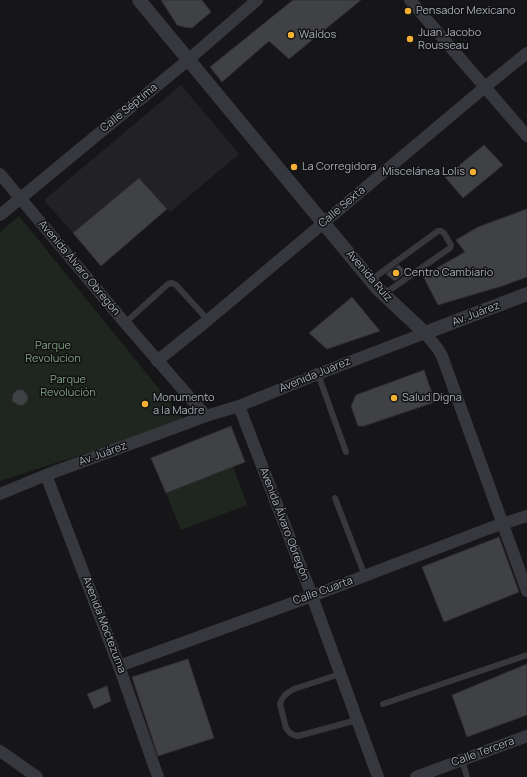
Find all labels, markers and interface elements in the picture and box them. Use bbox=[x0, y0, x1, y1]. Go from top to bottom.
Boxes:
place label: Pensador Mexicano bbox=[416, 4, 515, 18]
marker: Pensador Mexicano bbox=[403, 6, 413, 16]
place label: Juan Jacobo Rousseau bbox=[418, 26, 481, 52]
place label: Waldos bbox=[299, 28, 336, 42]
marker: Waldos bbox=[286, 30, 296, 40]
marker: Juan Jacobo Rousseau bbox=[405, 34, 415, 44]
street label: Calle Séptima bbox=[98, 81, 160, 135]
place label: La Corregidora bbox=[302, 160, 377, 174]
marker: La Corregidora bbox=[289, 162, 299, 172]
place label: Miscelánea Lolis bbox=[382, 165, 465, 179]
marker: Miscelánea Lolis bbox=[468, 167, 478, 177]
street label: Calle Sexta bbox=[316, 184, 368, 230]
street label: Avenida Álvaro Obregón bbox=[35, 218, 123, 318]
street label: Avenida Ruíz bbox=[343, 248, 395, 304]
place label: Centro Cambiario bbox=[404, 266, 493, 280]
marker: Centro Cambiario bbox=[391, 268, 401, 278]
street label: Av. Juárez bbox=[450, 299, 502, 329]
park label: Parque Revolucion bbox=[25, 339, 81, 365]
street label: Avenida Juárez bbox=[277, 355, 353, 395]
park label: Parque Revolución bbox=[40, 373, 96, 399]
place label: Monumento a la Madre bbox=[153, 391, 215, 417]
place label: Salud Digna bbox=[402, 391, 462, 405]
marker: Salud Digna bbox=[389, 393, 399, 403]
marker: Monumento a la Madre bbox=[140, 399, 150, 409]
street label: Av. Juárez bbox=[77, 439, 129, 469]
street label: Avenida Álvaro Obregón bbox=[256, 466, 312, 582]
street label: Calle Cuarta bbox=[291, 574, 355, 608]
street label: Avenida Moctezuma bbox=[79, 575, 129, 675]
street label: Calle Tercera bbox=[450, 735, 516, 769]

